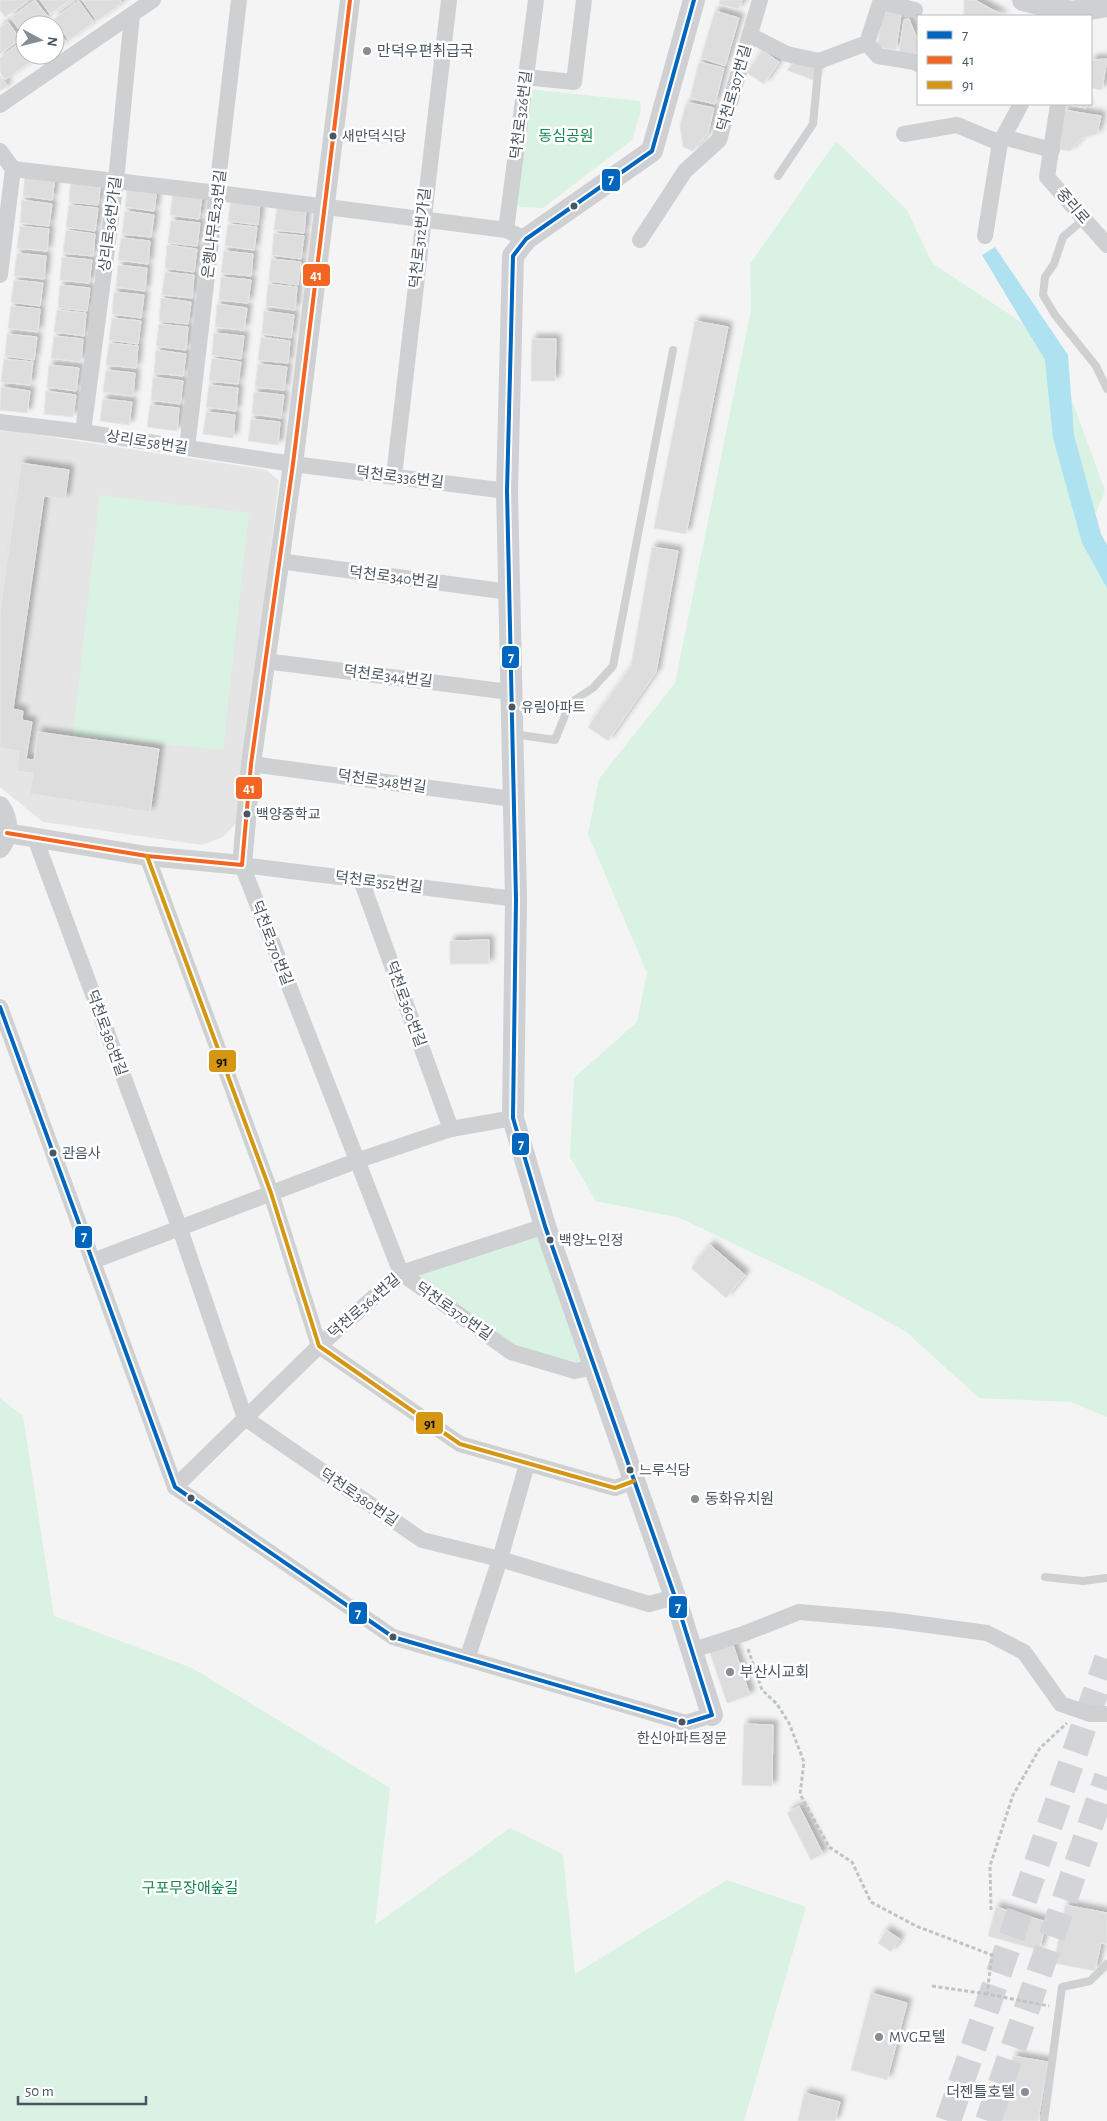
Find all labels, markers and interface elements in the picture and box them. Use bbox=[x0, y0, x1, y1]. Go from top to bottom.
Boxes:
north arrow bbox=[15, 15, 65, 65]
legend bbox=[917, 15, 1092, 105]
text: 7 bbox=[962, 28, 968, 43]
text: N bbox=[44, 36, 59, 47]
place label: 만덕우편취급국 bbox=[377, 42, 474, 59]
street label: 덕천로307번길 bbox=[713, 43, 754, 133]
marker: 만덕우편취급국 bbox=[361, 45, 373, 57]
text: 41 bbox=[962, 53, 974, 68]
street label: 덕천로326번길 bbox=[507, 70, 534, 160]
text: 91 bbox=[962, 78, 974, 93]
park label: 동심공원 bbox=[538, 128, 594, 144]
place label: 새만덕식당 bbox=[342, 129, 407, 144]
marker: 새만덕식당 bbox=[328, 131, 338, 141]
line badge: 7 bbox=[601, 168, 621, 192]
street label: 은행나무로23번길 bbox=[199, 169, 229, 279]
text: 7 bbox=[608, 173, 614, 187]
street label: 상리로36번가길 bbox=[96, 175, 124, 273]
street label: 중리로 bbox=[1053, 185, 1093, 227]
street label: 덕천로312번가길 bbox=[406, 187, 433, 289]
unlabelled marker bbox=[569, 201, 579, 211]
line badge: 41 bbox=[302, 263, 331, 287]
text: 41 bbox=[310, 269, 322, 283]
street label: 상리로58번길 bbox=[105, 428, 189, 456]
street label: 덕천로336번길 bbox=[355, 463, 445, 490]
street label: 덕천로340번길 bbox=[348, 563, 440, 590]
line badge: 7 bbox=[501, 645, 520, 669]
text: 7 bbox=[508, 651, 514, 665]
street label: 덕천로344번길 bbox=[343, 662, 434, 689]
place label: 유림아파트 bbox=[521, 700, 586, 715]
marker: 유림아파트 bbox=[507, 702, 517, 712]
street label: 덕천로348번길 bbox=[337, 766, 428, 795]
line badge: 41 bbox=[235, 776, 263, 800]
text: 41 bbox=[243, 782, 255, 796]
place label: 백양중학교 bbox=[256, 806, 321, 822]
marker: 백양중학교 bbox=[242, 809, 252, 819]
street label: 덕천로352번길 bbox=[334, 868, 424, 895]
street label: 덕천로370번길 bbox=[249, 898, 296, 988]
street label: 덕천로360번길 bbox=[383, 959, 430, 1049]
street label: 덕천로380번길 bbox=[84, 988, 131, 1078]
line badge: 91 bbox=[208, 1049, 237, 1073]
text: 91 bbox=[216, 1055, 228, 1069]
line badge: 7 bbox=[511, 1132, 530, 1156]
text: 7 bbox=[518, 1138, 524, 1152]
place label: 관음사 bbox=[62, 1146, 101, 1161]
marker: 관음사 bbox=[48, 1148, 58, 1158]
line badge: 7 bbox=[74, 1225, 93, 1249]
text: 7 bbox=[81, 1230, 87, 1244]
place label: 백양노인정 bbox=[559, 1233, 623, 1248]
marker: 백양노인정 bbox=[545, 1235, 555, 1245]
street label: 덕천로364번길 bbox=[324, 1270, 403, 1341]
street label: 덕천로370번길 bbox=[413, 1278, 496, 1343]
line badge: 91 bbox=[415, 1411, 444, 1435]
text: 91 bbox=[424, 1417, 436, 1431]
place label: 느루식당 bbox=[639, 1463, 691, 1478]
street label: 덕천로380번길 bbox=[317, 1464, 401, 1529]
marker: 느루식당 bbox=[625, 1465, 635, 1475]
place label: 동화유치원 bbox=[705, 1491, 774, 1507]
unlabelled marker bbox=[186, 1493, 196, 1503]
marker: 동화유치원 bbox=[689, 1493, 701, 1505]
line badge: 7 bbox=[668, 1595, 688, 1619]
line badge: 7 bbox=[348, 1601, 368, 1625]
text: 7 bbox=[675, 1601, 681, 1615]
text: 7 bbox=[355, 1607, 361, 1621]
unlabelled marker bbox=[388, 1632, 398, 1642]
place label: 부산시교회 bbox=[740, 1664, 809, 1680]
marker: 부산시교회 bbox=[724, 1666, 736, 1678]
marker: 한신아파트정문 bbox=[677, 1717, 687, 1727]
place label: 한신아파트정문 bbox=[637, 1731, 727, 1746]
park label: 구포무장애숲길 bbox=[142, 1880, 238, 1896]
place label: MVG모텔 bbox=[889, 2029, 946, 2045]
marker: MVG모텔 bbox=[873, 2031, 885, 2043]
scale bar bbox=[18, 2074, 145, 2106]
text: 50 m bbox=[25, 2084, 54, 2099]
place label: 더젠틀호텔 bbox=[946, 2084, 1015, 2100]
marker: 더젠틀호텔 bbox=[1019, 2086, 1031, 2098]

